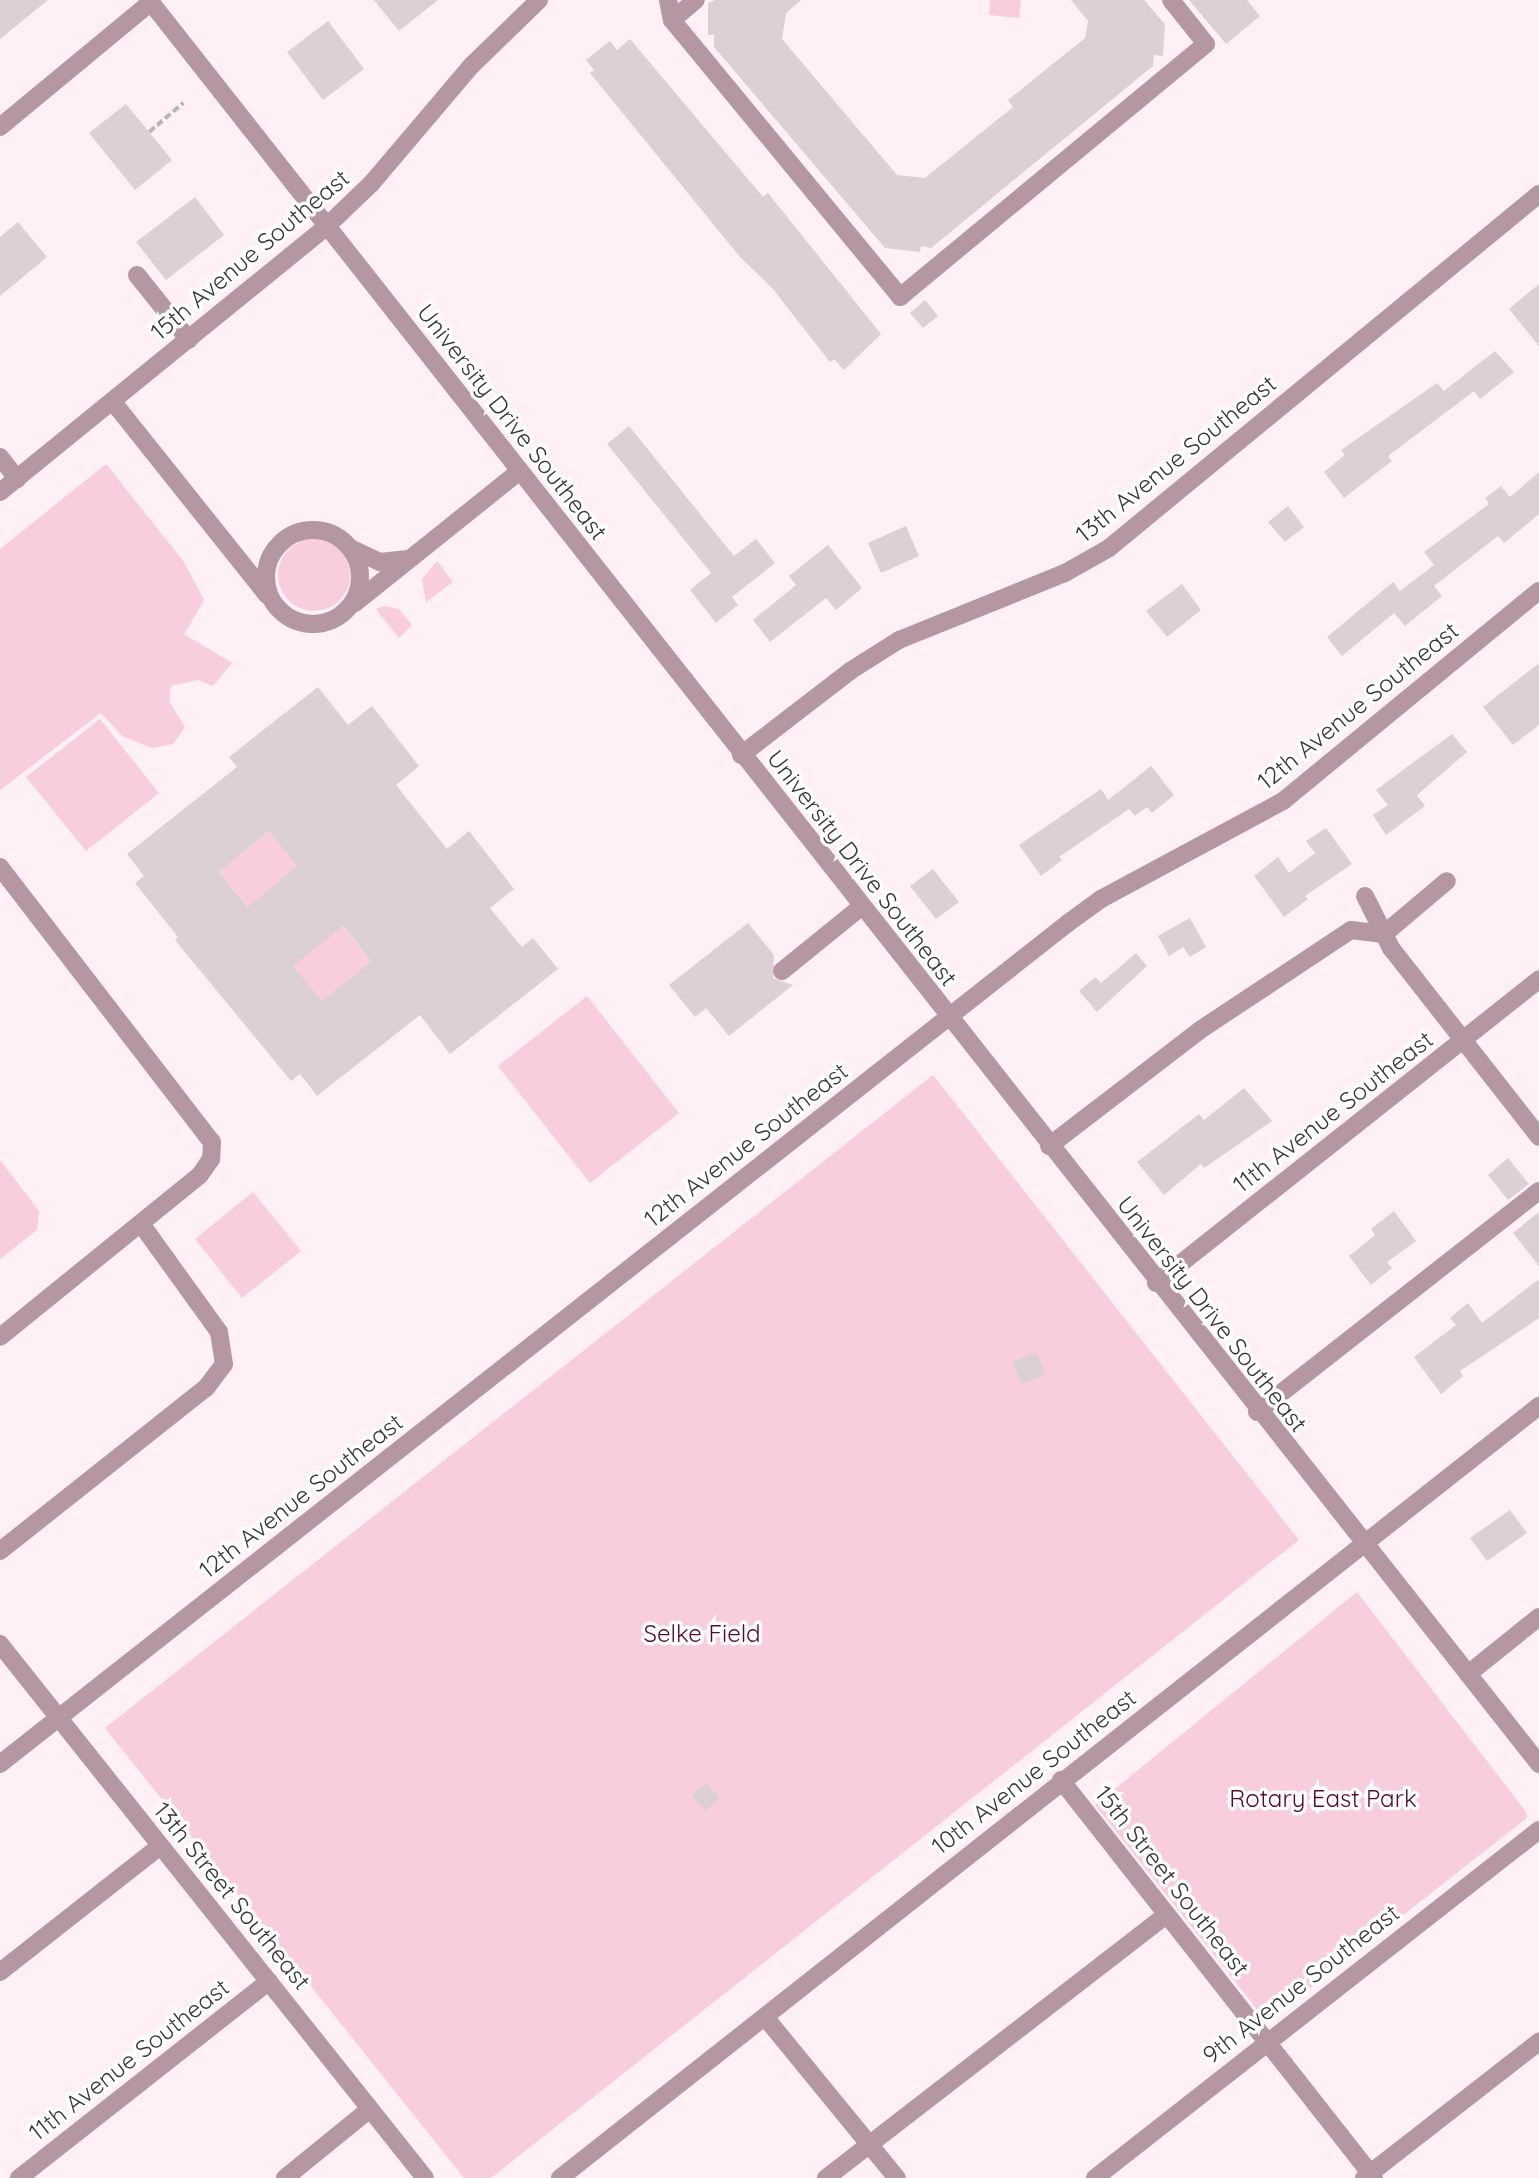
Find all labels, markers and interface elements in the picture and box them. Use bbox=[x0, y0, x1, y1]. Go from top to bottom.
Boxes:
street label: 15th Avenue Southeast bbox=[145, 164, 355, 346]
street label: University Drive Southeast bbox=[411, 298, 613, 546]
street label: 13th Avenue Southeast bbox=[1070, 369, 1282, 549]
street label: 12th Avenue Southeast bbox=[1252, 616, 1464, 796]
street label: University Drive Southeast bbox=[761, 744, 963, 992]
street label: 11th Avenue Southeast bbox=[1227, 1025, 1439, 1199]
street label: 12th Avenue Southeast bbox=[639, 1057, 853, 1233]
street label: University Drive Southeast bbox=[1111, 1190, 1313, 1438]
street label: 12th Avenue Southeast bbox=[194, 1408, 408, 1584]
park label: Selke Field bbox=[643, 1620, 761, 1648]
street label: 10th Avenue Southeast bbox=[926, 1683, 1142, 1861]
street label: 15th Street Southeast bbox=[1089, 1780, 1255, 1982]
park label: Rotary East Park bbox=[1229, 1785, 1417, 1813]
street label: 13th Street Southeast bbox=[148, 1796, 316, 1996]
street label: 9th Avenue Southeast bbox=[1197, 1898, 1405, 2070]
street label: 11th Avenue Southeast bbox=[23, 1973, 235, 2147]

